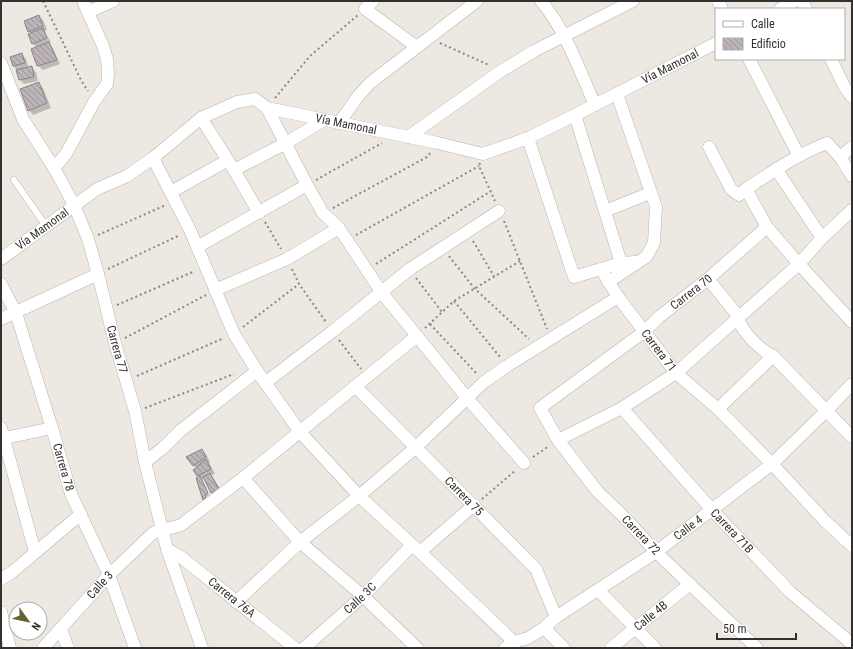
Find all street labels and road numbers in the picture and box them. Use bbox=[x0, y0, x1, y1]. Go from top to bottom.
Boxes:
street label: Vía Mamonal bbox=[639, 46, 701, 87]
street label: Vía Mamonal bbox=[314, 111, 378, 137]
street label: Vía Mamonal bbox=[13, 205, 72, 253]
street label: Carrera 70 bbox=[668, 271, 715, 313]
street label: Carrera 77 bbox=[104, 324, 131, 375]
street label: Carrera 71 bbox=[638, 327, 679, 374]
street label: Carrera 78 bbox=[50, 442, 77, 493]
street label: Carrera 75 bbox=[442, 474, 486, 519]
street label: Carrera 71B bbox=[708, 506, 756, 556]
street label: Carrera 72 bbox=[619, 512, 663, 558]
street label: Calle 4 bbox=[671, 512, 705, 543]
street label: Calle 3 bbox=[84, 568, 116, 602]
street label: Carrera 76A bbox=[205, 574, 258, 620]
street label: Calle 3C bbox=[341, 579, 379, 617]
street label: Calle 4B bbox=[631, 598, 670, 634]

